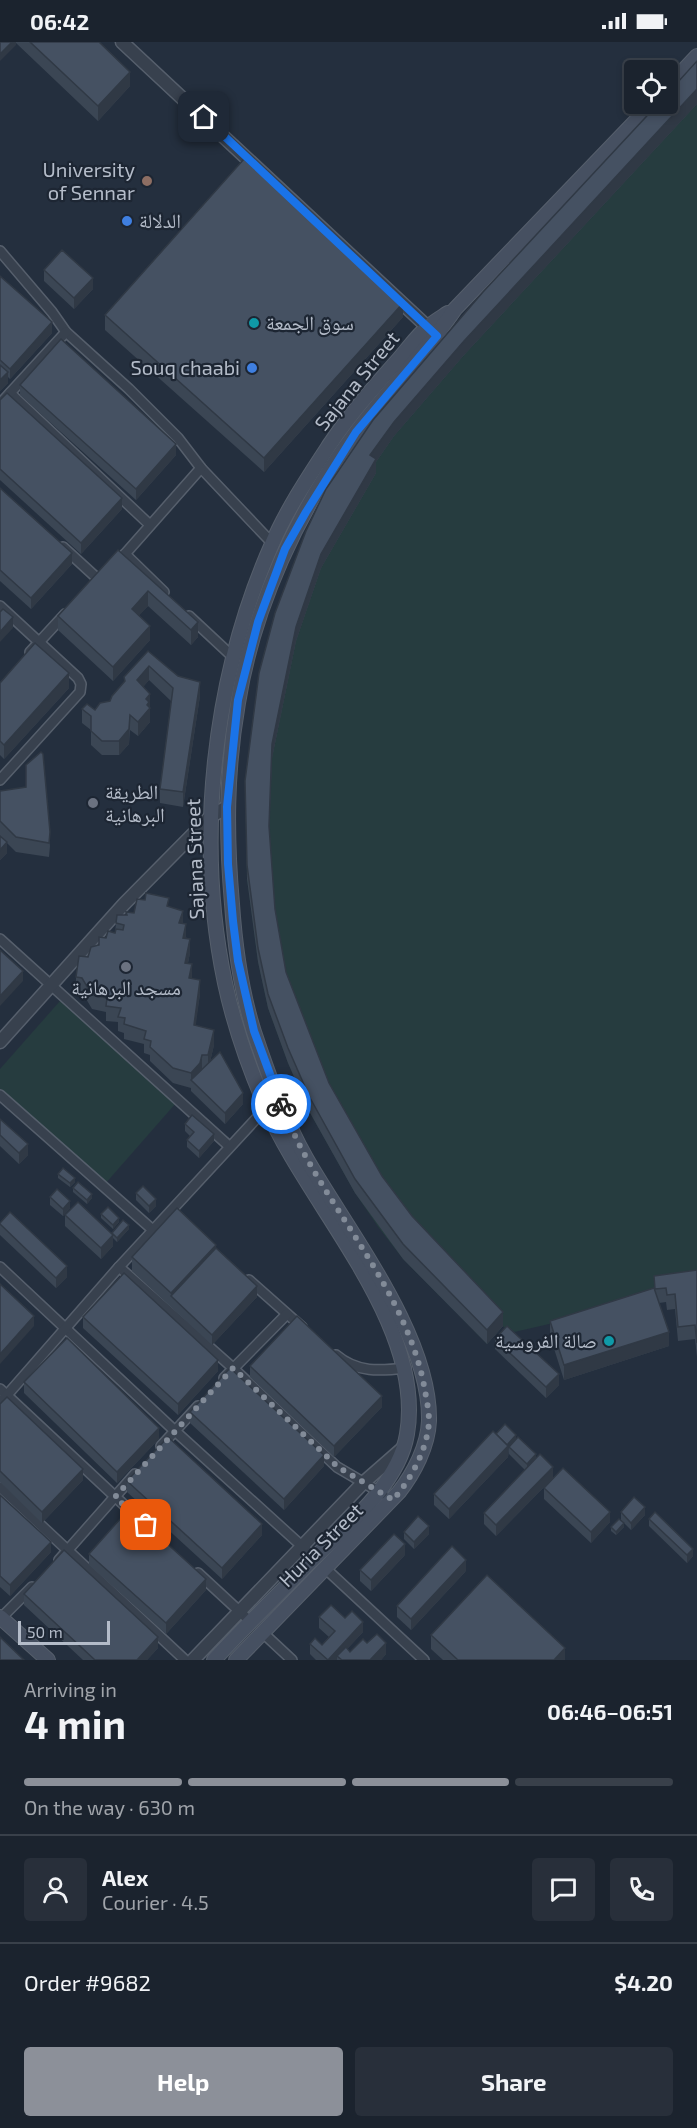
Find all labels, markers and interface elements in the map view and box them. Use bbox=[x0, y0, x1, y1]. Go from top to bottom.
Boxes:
text: 06:42 bbox=[30, 8, 89, 34]
map controls bbox=[624, 60, 678, 114]
button: locate bbox=[624, 60, 678, 114]
pin bbox=[178, 91, 229, 142]
icon: home bbox=[187, 100, 220, 133]
place label: University of Sennar bbox=[43, 157, 135, 204]
marker: University of Sennar bbox=[140, 174, 154, 188]
place label: الدلالة bbox=[139, 208, 181, 232]
marker: الدلالة bbox=[120, 214, 134, 228]
place label: سوق الجمعة bbox=[266, 310, 354, 335]
marker: سوق الجمعة bbox=[247, 316, 261, 330]
street label: Sajana Street bbox=[309, 326, 404, 435]
place label: Souq chaabi bbox=[130, 355, 240, 379]
marker: Souq chaabi bbox=[245, 361, 259, 375]
place label: الطريقة البرهانية bbox=[105, 779, 165, 827]
marker: الطريقة البرهانية bbox=[86, 796, 100, 810]
street label: Sajana Street bbox=[180, 798, 208, 920]
marker: مسجد البرهانية bbox=[119, 960, 133, 974]
place label: مسجد البرهانية bbox=[71, 975, 181, 1000]
courier bbox=[251, 1074, 311, 1134]
icon: bike bbox=[265, 1088, 298, 1121]
place label: صالة الفروسية bbox=[495, 1328, 597, 1352]
marker: صالة الفروسية bbox=[602, 1334, 616, 1348]
street label: Huria Street bbox=[273, 1497, 367, 1591]
pin bbox=[120, 1499, 171, 1550]
icon: bag bbox=[129, 1508, 162, 1541]
scale bar bbox=[18, 1618, 110, 1646]
text: 50 m bbox=[27, 1622, 63, 1641]
text: Arriving in bbox=[24, 1677, 117, 1701]
text: 06:46–06:51 bbox=[547, 1698, 673, 1724]
text: 4 min bbox=[24, 1700, 126, 1747]
text: On the way · 630 m bbox=[24, 1795, 195, 1819]
button: person bbox=[24, 1858, 87, 1921]
button: chat bbox=[532, 1858, 595, 1921]
button: phone bbox=[610, 1858, 673, 1921]
text: Alex bbox=[102, 1864, 148, 1890]
text: Courier · 4.5 bbox=[102, 1890, 209, 1914]
text: Order #9682 bbox=[24, 1969, 151, 1995]
text: $4.20 bbox=[614, 1969, 673, 1995]
button: Help bbox=[24, 2047, 343, 2116]
button: Share bbox=[355, 2047, 673, 2116]

